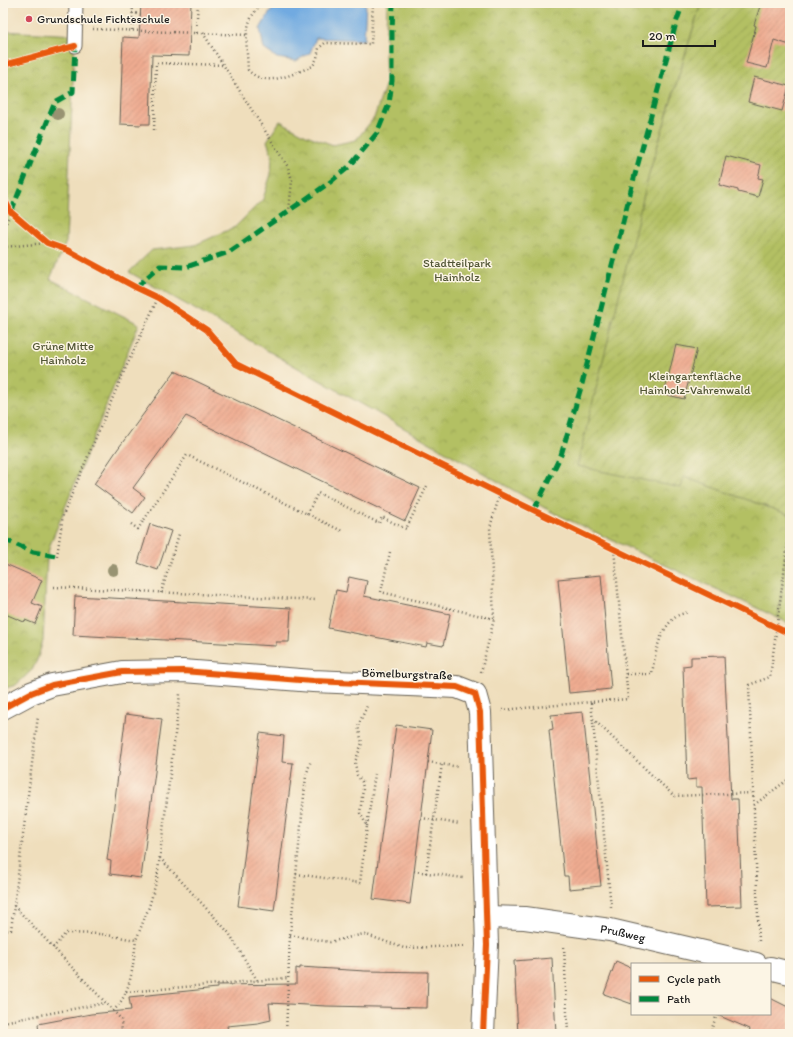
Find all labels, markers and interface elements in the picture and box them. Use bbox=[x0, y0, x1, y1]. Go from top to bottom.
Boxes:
place label: Grundschule Fichteschule bbox=[37, 12, 170, 26]
marker: Grundschule Fichteschule bbox=[24, 14, 34, 24]
scale bar bbox=[643, 22, 715, 48]
text: 20 m bbox=[649, 29, 676, 43]
park label: Stadtteilpark Hainholz bbox=[423, 256, 492, 284]
park label: Grüne Mitte Hainholz bbox=[32, 339, 94, 367]
park label: Kleingartenfläche Hainholz-Vahrenwald bbox=[639, 369, 751, 397]
street label: Bömelburgstraße bbox=[362, 665, 453, 683]
street label: Prußweg bbox=[599, 922, 647, 945]
legend bbox=[631, 963, 771, 1015]
text: Cycle path bbox=[667, 972, 721, 986]
text: Path bbox=[667, 992, 690, 1006]

